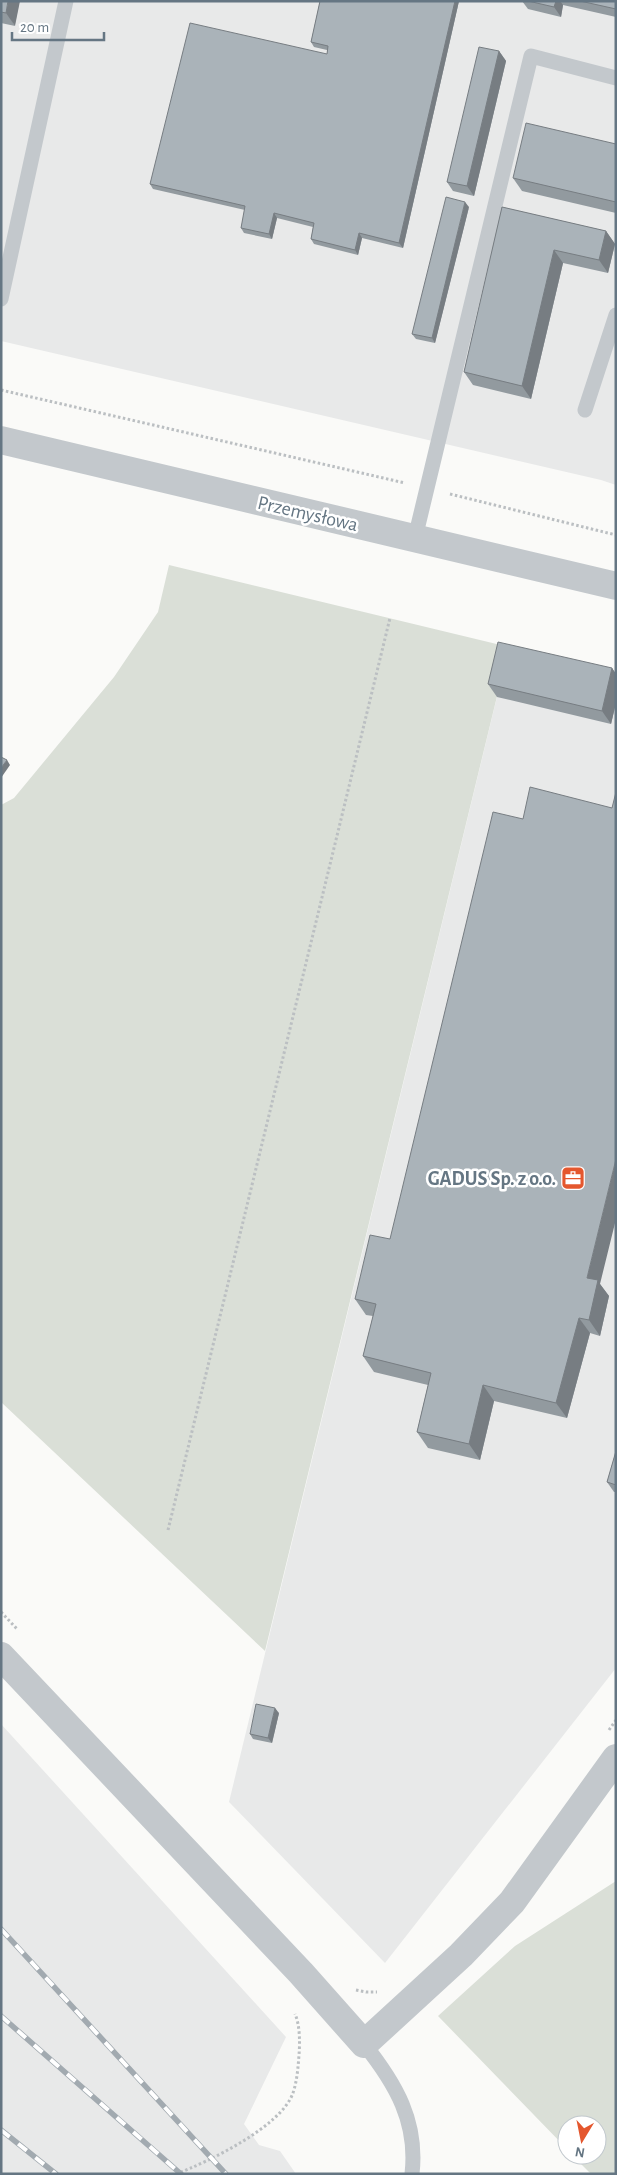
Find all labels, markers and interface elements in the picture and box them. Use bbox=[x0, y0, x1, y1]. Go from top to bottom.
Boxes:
scale bar bbox=[12, 10, 105, 42]
text: 20 m bbox=[20, 20, 49, 35]
street label: Przemysłowa bbox=[256, 493, 360, 535]
office icon: GADUS Sp. z o.o. bbox=[560, 1165, 586, 1191]
place label: GADUS Sp. z o.o. bbox=[428, 1169, 556, 1189]
north arrow bbox=[557, 2115, 607, 2165]
text: N bbox=[574, 2144, 586, 2160]

